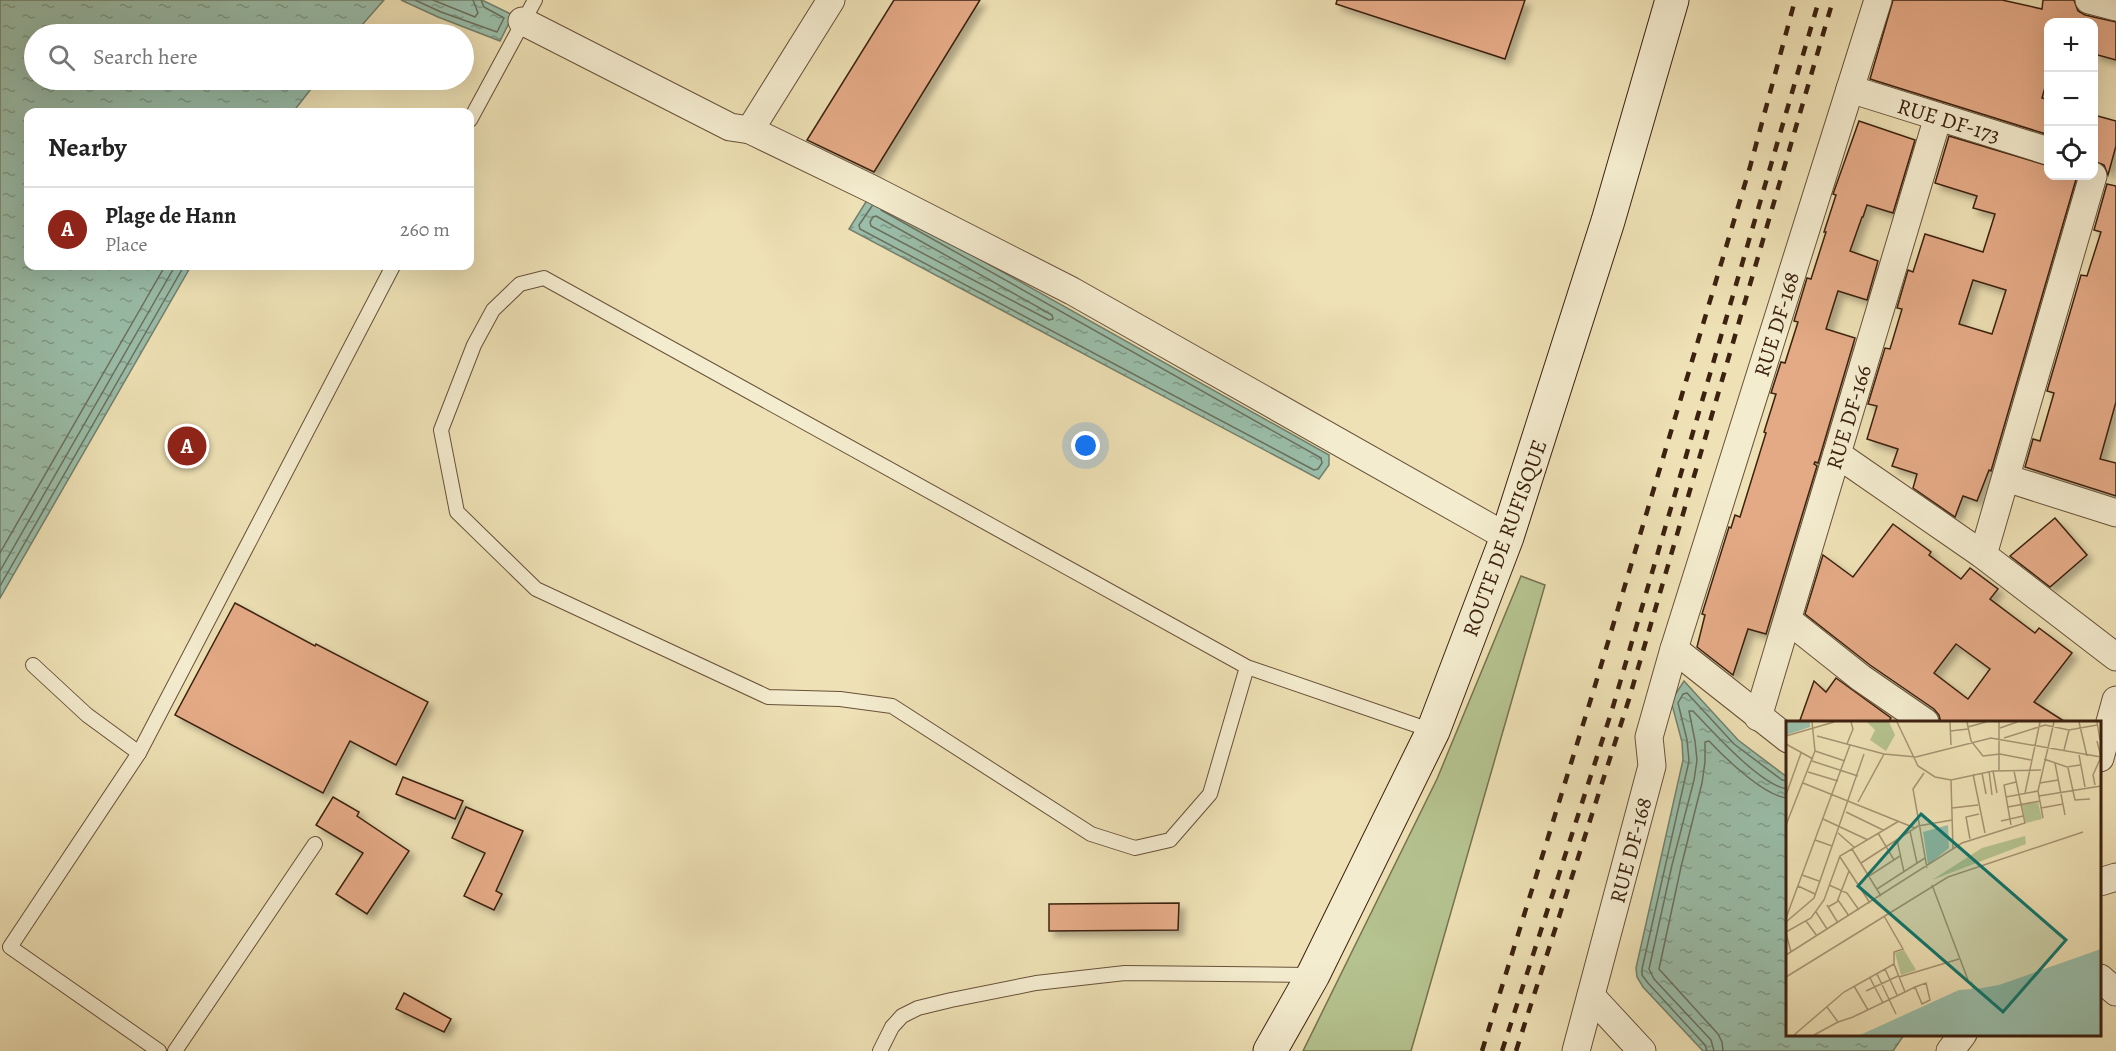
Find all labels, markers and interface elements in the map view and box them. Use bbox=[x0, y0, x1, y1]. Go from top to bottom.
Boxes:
map controls bbox=[2044, 18, 2098, 180]
button: + bbox=[2044, 18, 2098, 72]
search box bbox=[24, 24, 474, 90]
icon: search bbox=[45, 41, 78, 74]
text: Search here bbox=[93, 42, 198, 72]
button: − bbox=[2044, 72, 2098, 126]
street label: RUE DF-173 bbox=[1894, 91, 2004, 151]
button: locate bbox=[2044, 126, 2098, 180]
text: Nearby bbox=[48, 130, 127, 165]
text: Plage de Hann bbox=[105, 201, 236, 231]
text: A bbox=[61, 216, 74, 243]
text: 260 m bbox=[400, 216, 450, 243]
text: Place bbox=[105, 231, 147, 258]
street label: RUE DF-168 bbox=[1747, 268, 1807, 380]
street label: RUE DF-166 bbox=[1819, 361, 1879, 473]
pin: A bbox=[168, 424, 207, 468]
your location bbox=[1071, 431, 1100, 460]
street label: ROUTE DE RUFISQUE bbox=[1455, 436, 1555, 641]
inset map bbox=[1786, 721, 2101, 1036]
street label: RUE DF-168 bbox=[1602, 794, 1659, 906]

